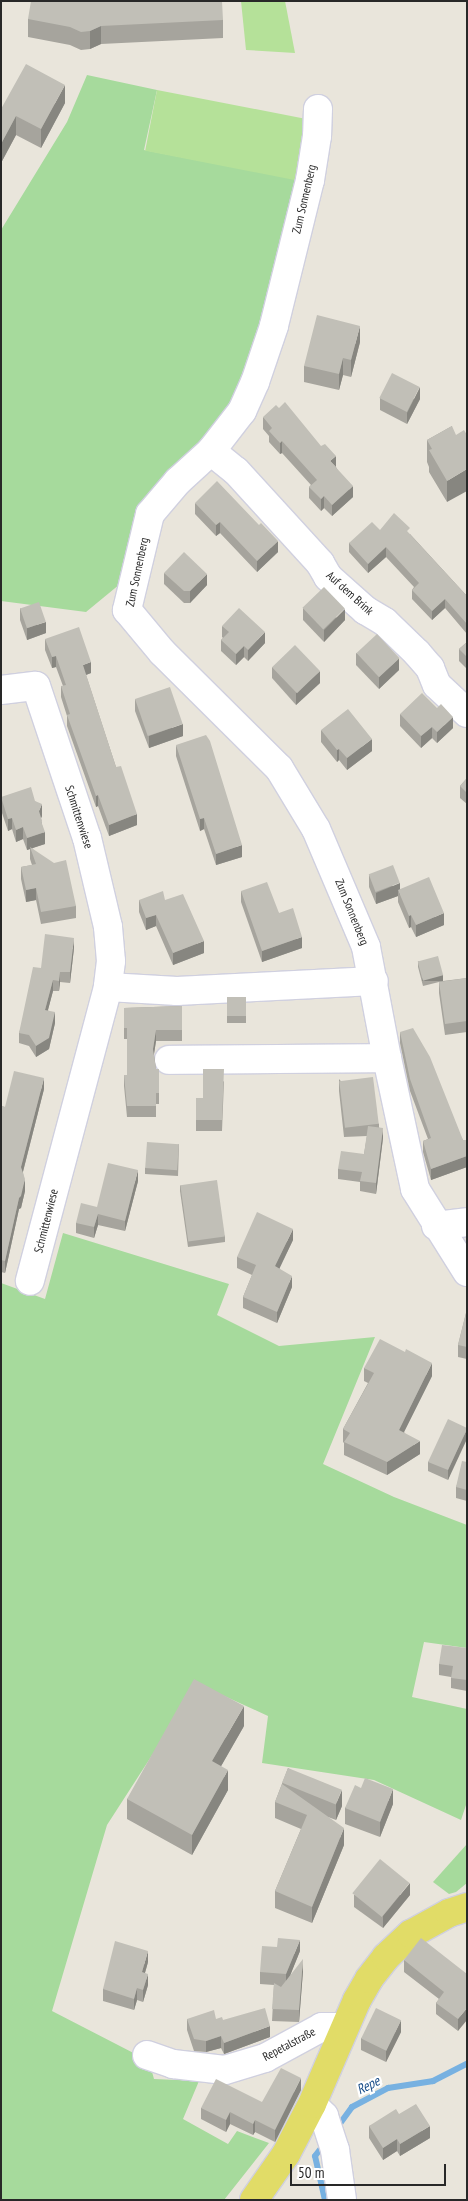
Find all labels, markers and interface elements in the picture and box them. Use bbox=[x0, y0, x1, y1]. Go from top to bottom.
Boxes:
street label: Zum Sonnenberg bbox=[289, 163, 319, 235]
street label: Zum Sonnenberg bbox=[123, 536, 151, 608]
street label: Auf dem Brink bbox=[323, 568, 377, 618]
street label: Schmittenwiese bbox=[62, 784, 96, 850]
street label: Zum Sonnenberg bbox=[332, 877, 372, 947]
street label: Schmittenwiese bbox=[31, 1187, 61, 1255]
street label: Repetalstraße bbox=[260, 2024, 318, 2064]
water label: Repe bbox=[354, 2072, 382, 2098]
scale bar bbox=[293, 2154, 449, 2186]
text: 50 m bbox=[298, 2163, 324, 2182]

